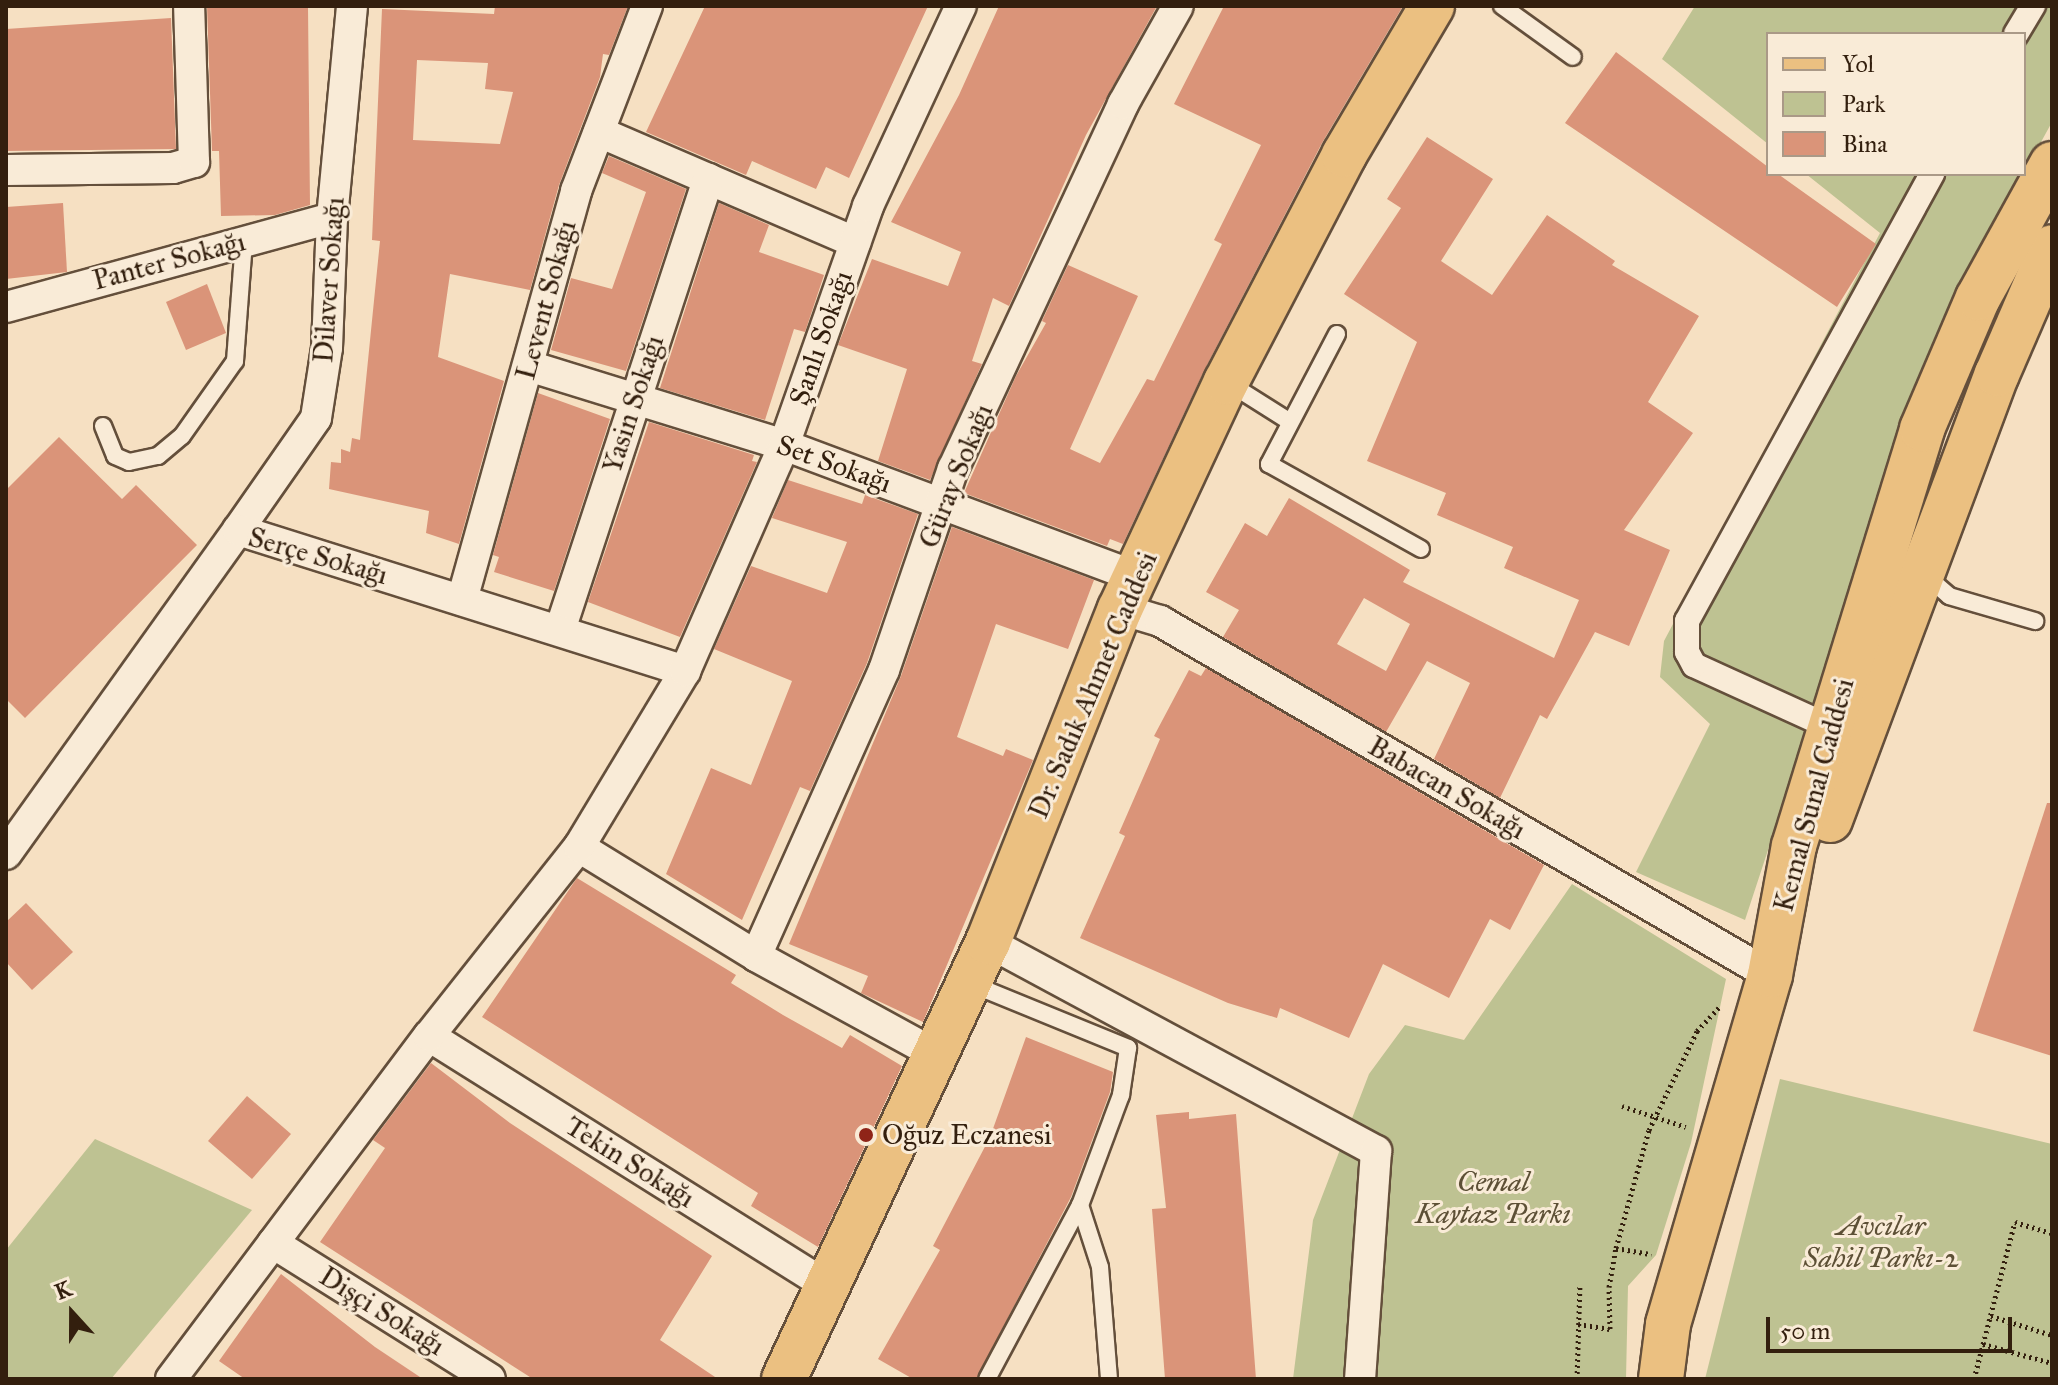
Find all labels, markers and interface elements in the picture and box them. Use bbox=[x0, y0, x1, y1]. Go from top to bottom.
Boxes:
legend bbox=[1766, 32, 2026, 176]
text: Yol bbox=[1842, 49, 1874, 79]
text: Park bbox=[1842, 89, 1885, 119]
text: Bina bbox=[1842, 129, 1888, 159]
street label: Dilaver Sokağı bbox=[306, 196, 352, 364]
street label: Levent Sokağı bbox=[509, 217, 583, 383]
street label: Panter Sokağı bbox=[89, 225, 249, 297]
street label: Şanlı Sokağı bbox=[782, 266, 860, 410]
street label: Yasin Sokağı bbox=[595, 331, 671, 477]
street label: Güray Sokağı bbox=[912, 399, 1000, 553]
street label: Set Sokağı bbox=[772, 428, 896, 500]
street label: Serçe Sokağı bbox=[244, 520, 392, 592]
street label: Dr. Sadık Ahmet Caddesi bbox=[1022, 547, 1164, 823]
street label: Kemal Sunal Caddesi bbox=[1767, 675, 1861, 915]
street label: Babacan Sokağı bbox=[1362, 729, 1532, 847]
street label: Tekin Sokağı bbox=[559, 1109, 701, 1215]
place label: Oğuz Eczanesi bbox=[882, 1118, 1052, 1152]
marker: Oğuz Eczanesi bbox=[857, 1126, 875, 1144]
park label: Cemal Kaytaz Parkı bbox=[1415, 1165, 1571, 1231]
park label: Avcılar Sahil Parkı-2 bbox=[1803, 1209, 1959, 1275]
street label: Dişçi Sokağı bbox=[313, 1259, 451, 1363]
north arrow bbox=[32, 1273, 112, 1353]
text: K bbox=[51, 1275, 75, 1306]
scale bar bbox=[1770, 1301, 2016, 1351]
text: 50 m bbox=[1780, 1316, 1830, 1346]

